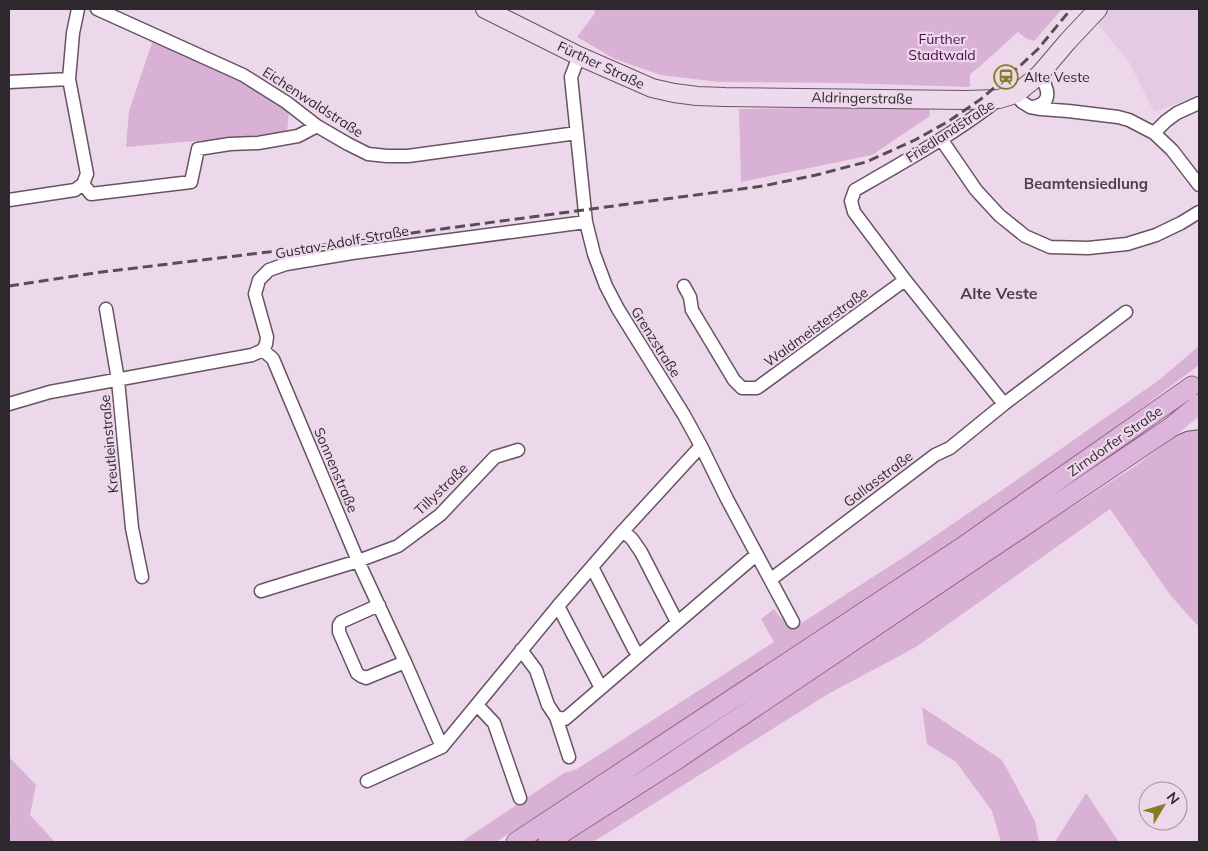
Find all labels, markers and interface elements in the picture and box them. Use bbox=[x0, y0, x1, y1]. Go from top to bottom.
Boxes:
park label: Fürther Stadtwald bbox=[908, 30, 976, 64]
street label: Fürther Straße bbox=[555, 37, 647, 93]
street label: Eichenwaldstraße bbox=[259, 63, 367, 141]
station icon: Alte Veste bbox=[993, 64, 1019, 90]
place label: Alte Veste bbox=[1024, 68, 1090, 86]
street label: Aldringerstraße bbox=[811, 88, 913, 108]
street label: Friedlandstraße bbox=[902, 96, 998, 166]
district label: Beamtensiedlung bbox=[1024, 174, 1148, 193]
street label: Gustav-Adolf-Straße bbox=[274, 221, 410, 263]
street label: Waldmeisterstraße bbox=[760, 283, 872, 371]
district label: Alte Veste bbox=[960, 283, 1038, 303]
street label: Grenzstraße bbox=[627, 303, 685, 381]
street label: Kreutleinstraße bbox=[96, 394, 122, 494]
street label: Zirndorfer Straße bbox=[1064, 402, 1166, 480]
street label: Sonnenstraße bbox=[310, 425, 362, 515]
street label: Gallasstraße bbox=[840, 447, 916, 511]
street label: Tillystraße bbox=[410, 459, 472, 519]
north arrow bbox=[1138, 781, 1188, 831]
text: N bbox=[1163, 788, 1184, 808]

